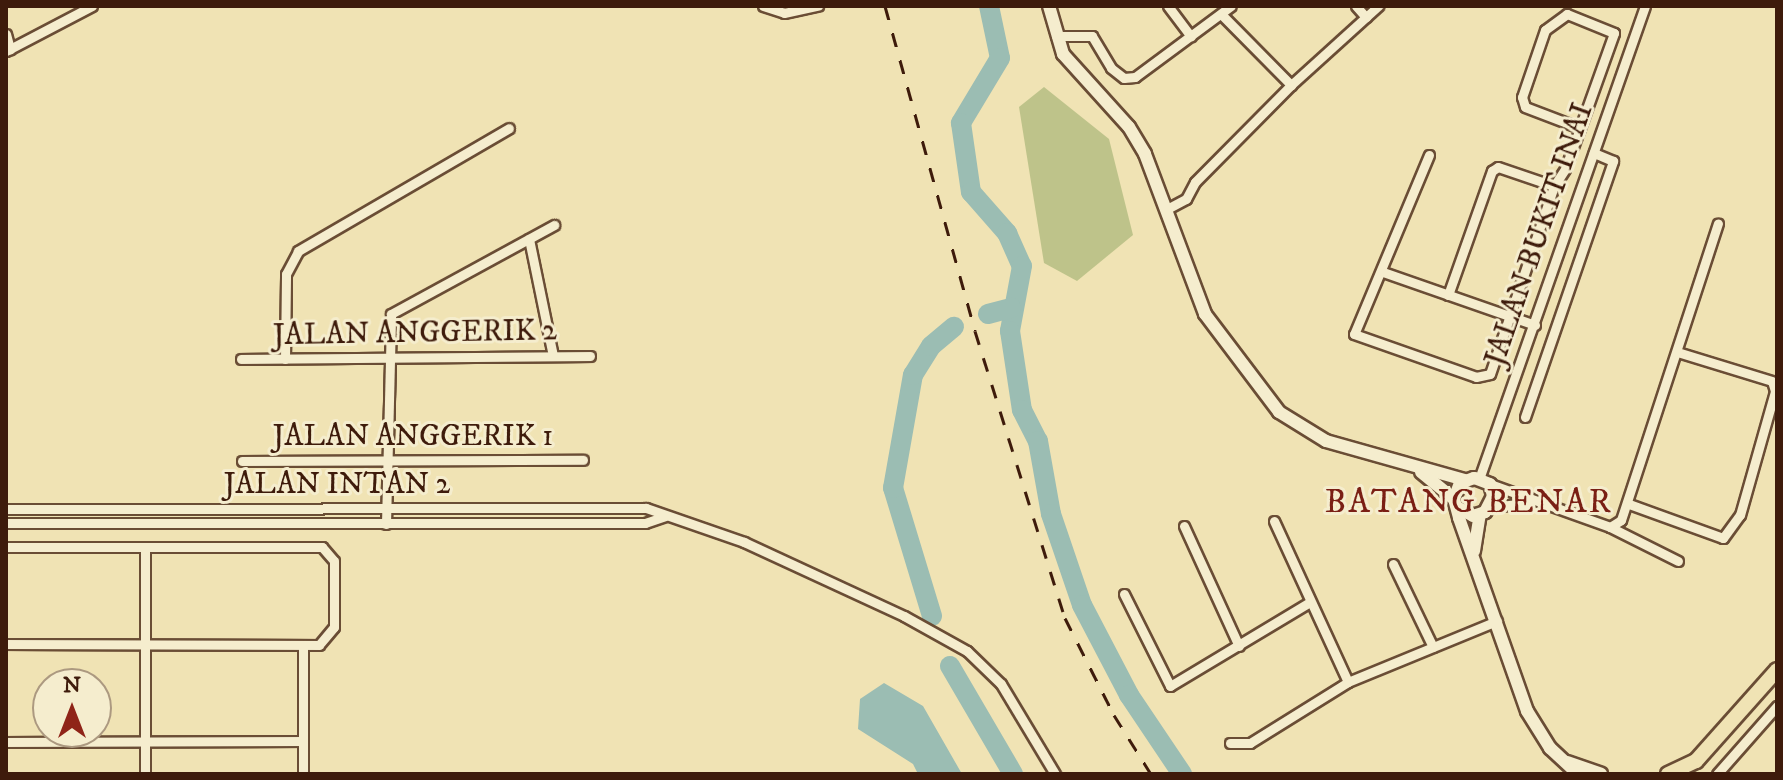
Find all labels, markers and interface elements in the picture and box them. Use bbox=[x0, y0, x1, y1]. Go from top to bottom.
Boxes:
street label: JALAN BUKIT INAI bbox=[1478, 99, 1602, 371]
street label: JALAN ANGGERIK 2 bbox=[273, 314, 557, 354]
street label: JALAN ANGGERIK 1 bbox=[273, 419, 553, 455]
street label: JALAN INTAN 2 bbox=[224, 467, 450, 503]
district label: BATANG BENAR bbox=[1325, 483, 1613, 523]
north arrow bbox=[32, 668, 112, 748]
text: N bbox=[63, 672, 81, 699]

